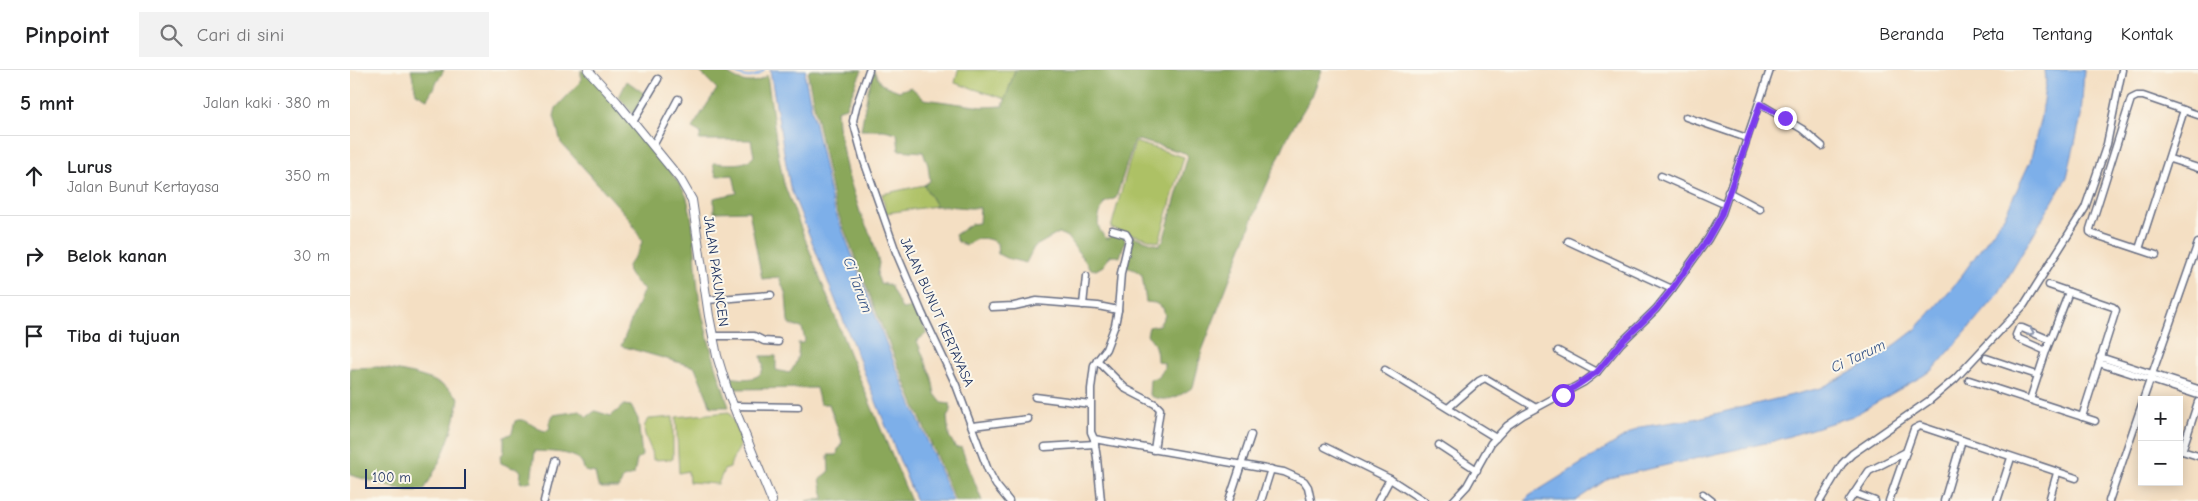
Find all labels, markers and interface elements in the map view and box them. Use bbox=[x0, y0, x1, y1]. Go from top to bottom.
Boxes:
search box bbox=[139, 12, 489, 57]
text: Pinpoint bbox=[25, 21, 109, 49]
icon: search bbox=[157, 21, 185, 49]
text: Cari di sini bbox=[197, 24, 284, 46]
text: Beranda bbox=[1879, 24, 1944, 45]
text: Peta bbox=[1972, 24, 2004, 45]
text: Tentang bbox=[2032, 24, 2093, 45]
text: Kontak bbox=[2121, 24, 2173, 45]
text: 5 mnt bbox=[20, 91, 74, 115]
text: Jalan kaki · 380 m bbox=[203, 94, 330, 112]
route end bbox=[1774, 107, 1797, 130]
text: Lurus bbox=[67, 156, 112, 178]
icon: ahead bbox=[20, 162, 48, 190]
text: 350 m bbox=[285, 167, 330, 185]
text: Jalan Bunut Kertayasa bbox=[67, 178, 219, 196]
street label: JALAN PAKUNCEN bbox=[700, 214, 732, 328]
street label: JALAN BUNUT KERTAYASA bbox=[896, 235, 978, 389]
icon: right bbox=[20, 242, 48, 270]
text: Belok kanan bbox=[67, 245, 167, 267]
text: 30 m bbox=[294, 247, 330, 265]
water label: Ci Tarum bbox=[840, 255, 876, 315]
icon: arrive bbox=[20, 322, 48, 350]
text: Tiba di tujuan bbox=[67, 325, 180, 347]
one-way arrow bbox=[2026, 325, 2035, 336]
water label: Ci Tarum bbox=[1828, 336, 1888, 376]
route start bbox=[1552, 384, 1575, 407]
map controls bbox=[2138, 396, 2183, 486]
button: + bbox=[2138, 396, 2183, 441]
button: − bbox=[2138, 441, 2183, 486]
scale bar bbox=[365, 466, 466, 489]
text: 100 m bbox=[372, 469, 411, 486]

